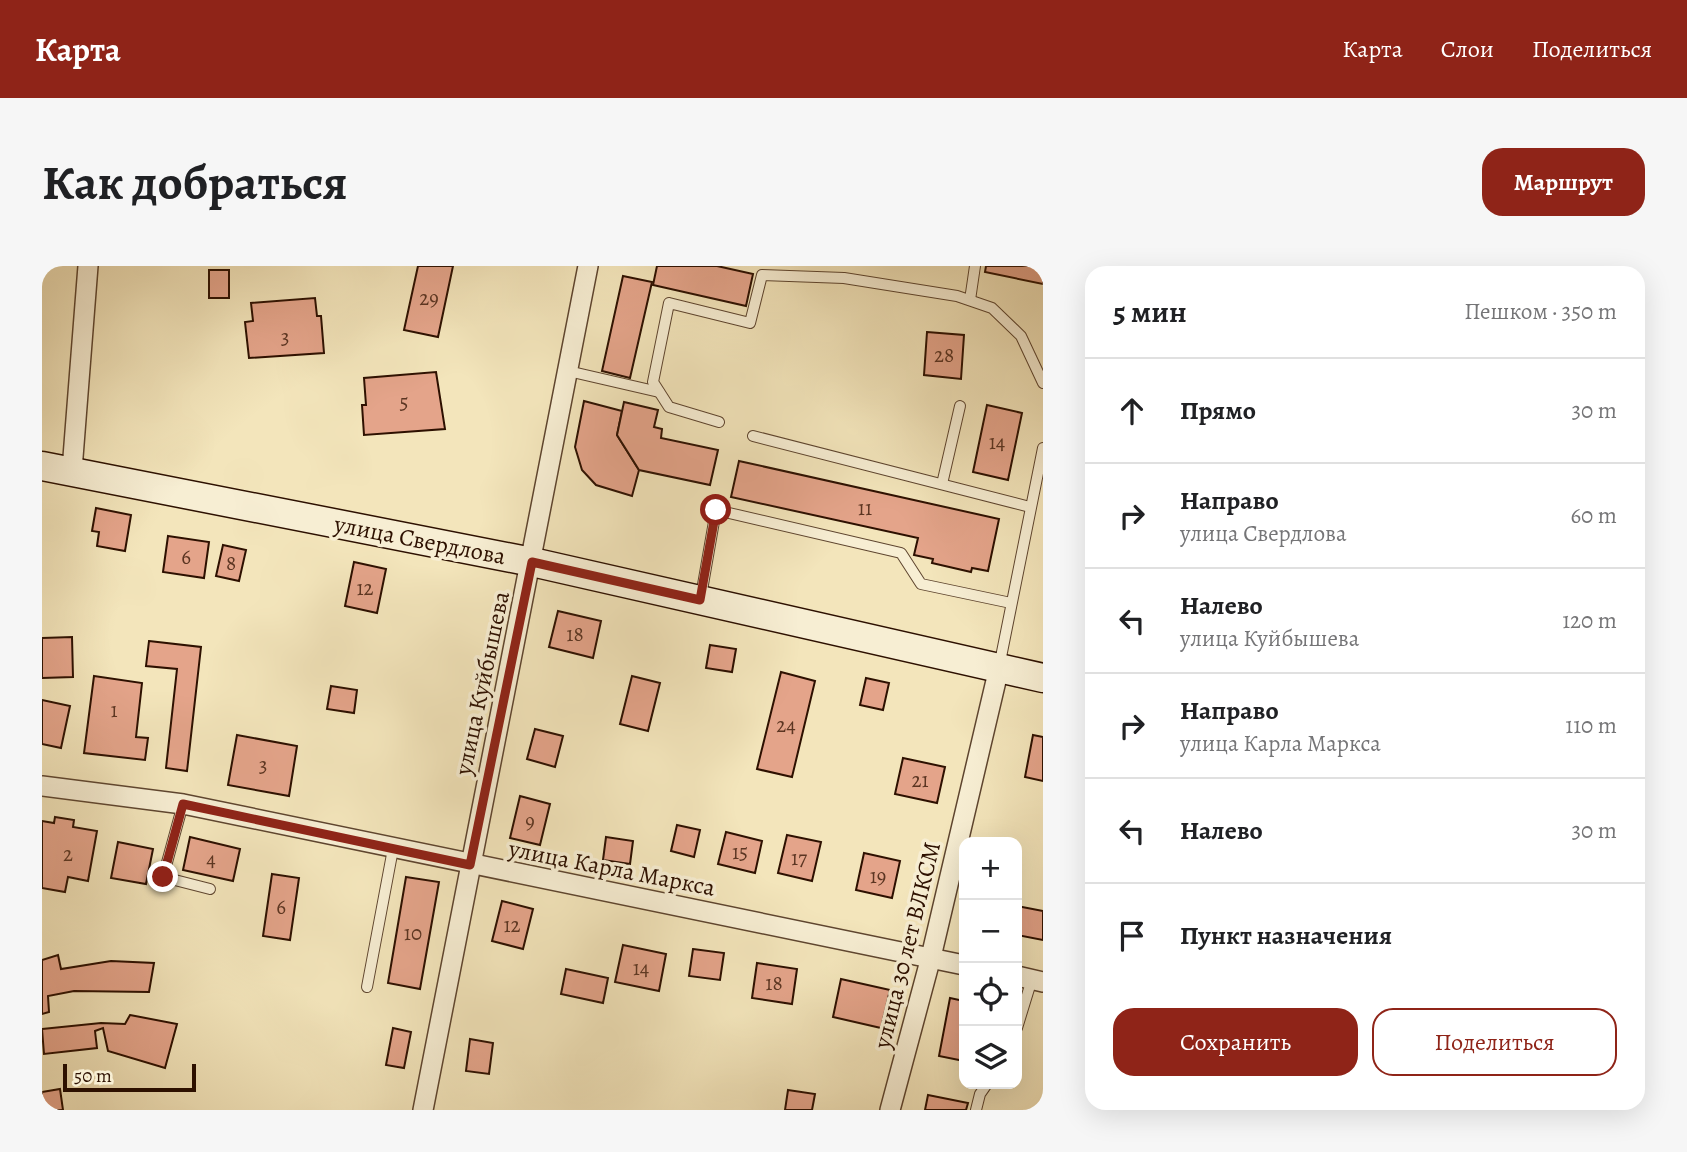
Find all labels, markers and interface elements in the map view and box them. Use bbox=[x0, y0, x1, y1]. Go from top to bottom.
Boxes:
text: Карта bbox=[35, 27, 121, 72]
text: Карта bbox=[1342, 33, 1403, 65]
text: Слои bbox=[1441, 33, 1494, 65]
text: Поделиться bbox=[1532, 33, 1652, 65]
button: Маршрут bbox=[1482, 148, 1645, 216]
text: Как добраться bbox=[42, 149, 348, 216]
house number: 29 bbox=[419, 284, 439, 312]
text: 5 мин bbox=[1113, 292, 1187, 332]
text: Пешком · 350 m bbox=[1464, 296, 1617, 327]
house number: 3 bbox=[281, 323, 289, 351]
house number: 28 bbox=[934, 341, 954, 369]
house number: 5 bbox=[399, 388, 409, 416]
icon: ahead bbox=[1113, 392, 1151, 430]
text: Прямо bbox=[1180, 393, 1256, 428]
text: 30 m bbox=[1571, 395, 1617, 426]
house number: 14 bbox=[989, 428, 1005, 456]
text: Направо bbox=[1180, 483, 1279, 518]
route start bbox=[700, 494, 731, 525]
house number: 11 bbox=[858, 494, 872, 522]
icon: right bbox=[1113, 497, 1151, 535]
text: 60 m bbox=[1570, 500, 1617, 531]
street label: улица Свердлова bbox=[331, 508, 508, 572]
text: улица Свердлова bbox=[1180, 518, 1347, 549]
house number: 6 bbox=[181, 543, 191, 571]
house number: 8 bbox=[226, 549, 236, 577]
house number: 12 bbox=[356, 574, 374, 602]
street label: улица Куйбышева bbox=[447, 588, 517, 779]
text: Налево bbox=[1180, 588, 1263, 623]
icon: left bbox=[1113, 602, 1151, 640]
text: 120 m bbox=[1562, 605, 1617, 636]
house number: 18 bbox=[566, 620, 584, 648]
text: улица Куйбышева bbox=[1180, 623, 1359, 654]
text: Направо bbox=[1180, 693, 1279, 728]
house number: 1 bbox=[110, 696, 118, 724]
icon: right bbox=[1113, 707, 1151, 745]
text: 110 m bbox=[1565, 710, 1617, 741]
house number: 24 bbox=[776, 711, 796, 739]
text: улица Карла Маркса bbox=[1180, 728, 1381, 759]
house number: 3 bbox=[259, 751, 267, 779]
house number: 21 bbox=[911, 766, 929, 794]
house number: 9 bbox=[525, 807, 535, 835]
icon: left bbox=[1113, 812, 1151, 850]
text: Налево bbox=[1180, 813, 1263, 848]
text: 30 m bbox=[1571, 815, 1617, 846]
street label: улица Карла Маркса bbox=[505, 832, 718, 904]
map controls bbox=[959, 837, 1022, 1089]
button: + bbox=[959, 837, 1022, 900]
house number: 15 bbox=[732, 838, 748, 866]
street label: улица 30 лет ВЛКСМ bbox=[866, 838, 948, 1053]
house number: 2 bbox=[63, 840, 73, 868]
house number: 17 bbox=[791, 844, 807, 872]
house number: 4 bbox=[206, 845, 216, 873]
route end bbox=[147, 861, 178, 892]
house number: 19 bbox=[870, 862, 886, 890]
house number: 6 bbox=[276, 893, 286, 921]
button: − bbox=[959, 900, 1022, 963]
house number: 12 bbox=[503, 911, 521, 939]
icon: arrive bbox=[1113, 917, 1151, 955]
text: Пункт назначения bbox=[1180, 918, 1392, 953]
house number: 10 bbox=[404, 919, 422, 947]
house number: 14 bbox=[633, 954, 649, 982]
button: locate bbox=[959, 963, 1022, 1026]
house number: 18 bbox=[765, 969, 783, 997]
button: Сохранить bbox=[1113, 1008, 1358, 1076]
button: Поделиться bbox=[1372, 1008, 1617, 1076]
button: layers bbox=[959, 1026, 1022, 1089]
scale bar bbox=[63, 1061, 196, 1093]
text: 50 m bbox=[74, 1063, 112, 1089]

